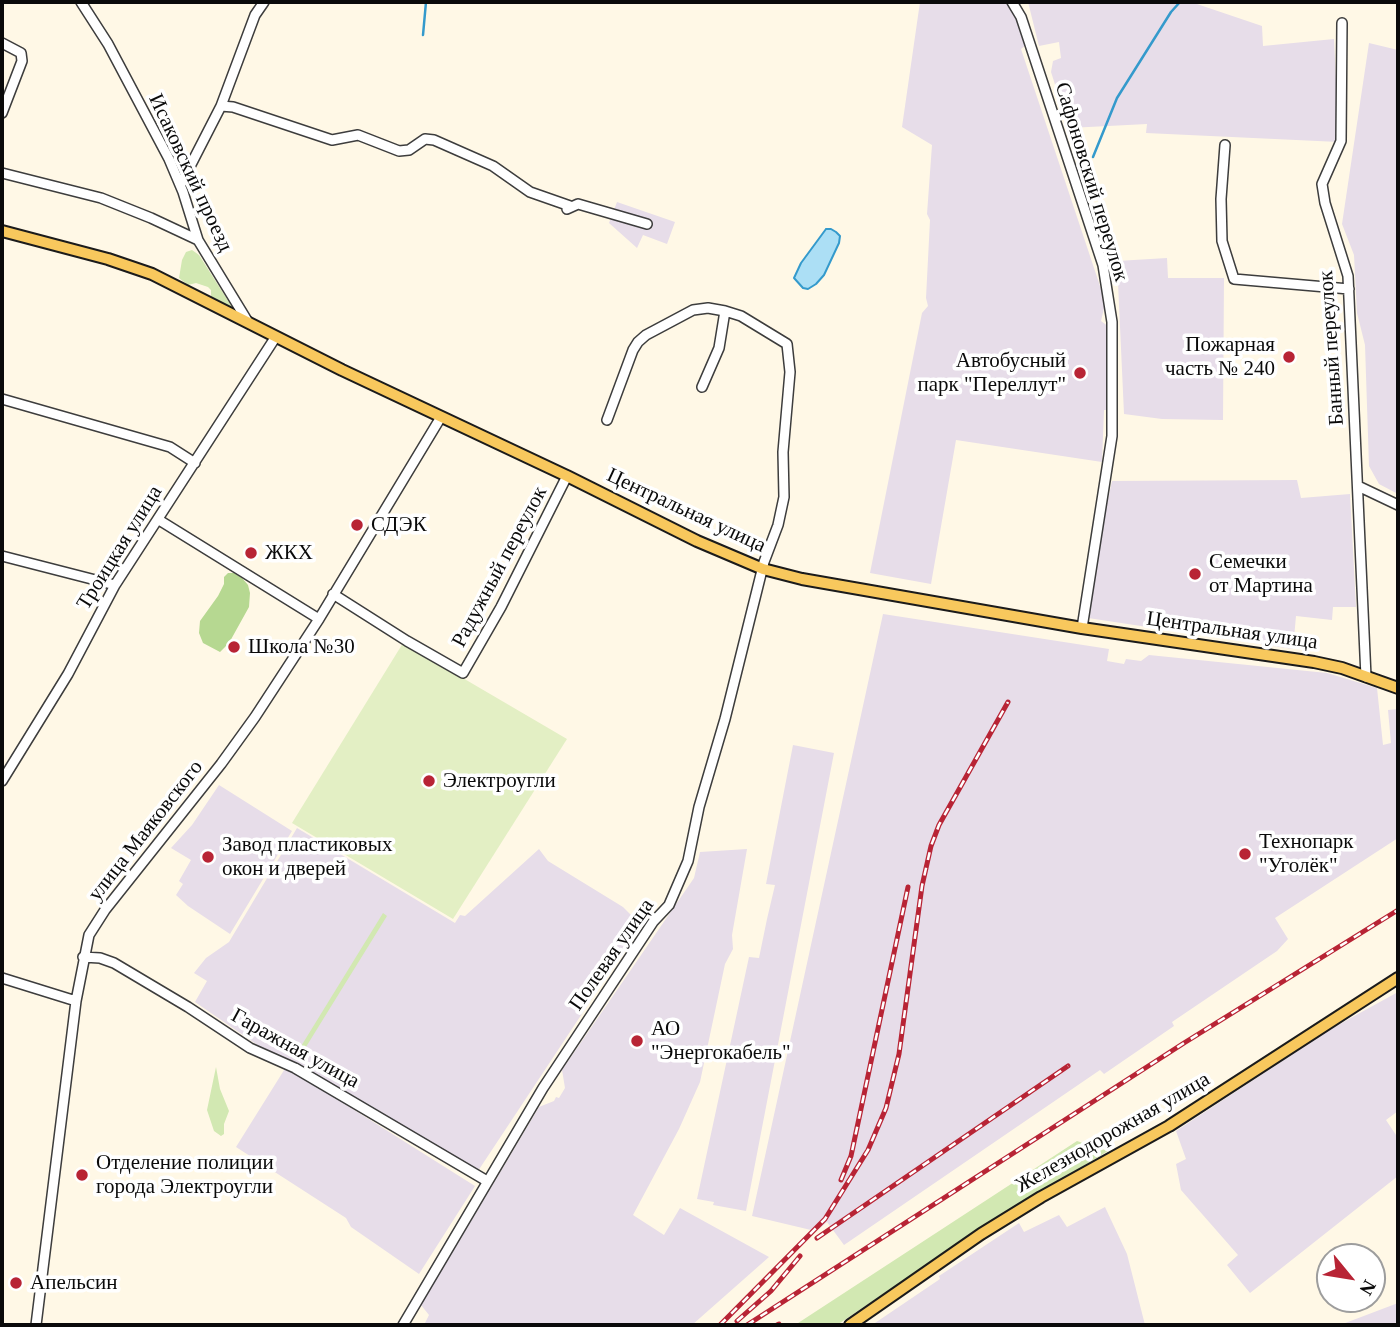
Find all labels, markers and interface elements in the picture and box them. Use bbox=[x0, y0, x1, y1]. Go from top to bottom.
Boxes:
street label: Сафоновский переулок bbox=[1049, 79, 1133, 285]
street label: Исаковский проезд bbox=[142, 90, 238, 256]
street label: Банный переулок bbox=[1314, 270, 1350, 426]
place label: Пожарная часть № 240 bbox=[1165, 332, 1275, 382]
place label: Автобусный парк "Переллут" bbox=[917, 348, 1066, 398]
marker: Пожарная часть № 240 bbox=[1281, 349, 1297, 365]
marker: Автобусный парк "Переллут" bbox=[1072, 365, 1088, 381]
street label: Центральная улица bbox=[602, 463, 770, 559]
street label: Троицкая улица bbox=[72, 481, 168, 615]
street label: Радужный переулок bbox=[447, 482, 553, 652]
place label: СДЭК bbox=[371, 512, 427, 538]
marker: СДЭК bbox=[349, 517, 365, 533]
place label: ЖКХ bbox=[265, 540, 313, 566]
marker: ЖКХ bbox=[243, 545, 259, 561]
place label: Семечки от Мартина bbox=[1209, 549, 1313, 599]
marker: Семечки от Мартина bbox=[1187, 566, 1203, 582]
street label: Центральная улица bbox=[1145, 607, 1319, 655]
place label: Школа №30 bbox=[248, 634, 355, 660]
marker: Школа №30 bbox=[226, 639, 242, 655]
street label: улица Маяковского bbox=[83, 756, 209, 906]
place label: Электроугли bbox=[443, 768, 556, 794]
marker: Электроугли bbox=[421, 773, 437, 789]
place label: Технопарк "Уголёк" bbox=[1259, 829, 1354, 879]
place label: Завод пластиковых окон и дверей bbox=[222, 832, 392, 882]
marker: Технопарк "Уголёк" bbox=[1237, 846, 1253, 862]
marker: Завод пластиковых окон и дверей bbox=[200, 849, 216, 865]
street label: Полевая улица bbox=[564, 894, 660, 1016]
street label: Гаражная улица bbox=[227, 1003, 363, 1095]
place label: АО "Энергокабель" bbox=[651, 1016, 791, 1066]
marker: АО "Энергокабель" bbox=[629, 1033, 645, 1049]
street label: Железнодорожная улица bbox=[1011, 1067, 1215, 1199]
place label: Отделение полиции города Электроугли bbox=[96, 1150, 274, 1200]
marker: Отделение полиции города Электроугли bbox=[74, 1167, 90, 1183]
north arrow bbox=[1316, 1243, 1386, 1313]
place label: Апельсин bbox=[30, 1270, 118, 1296]
marker: Апельсин bbox=[8, 1275, 24, 1291]
text: N bbox=[1355, 1277, 1380, 1299]

